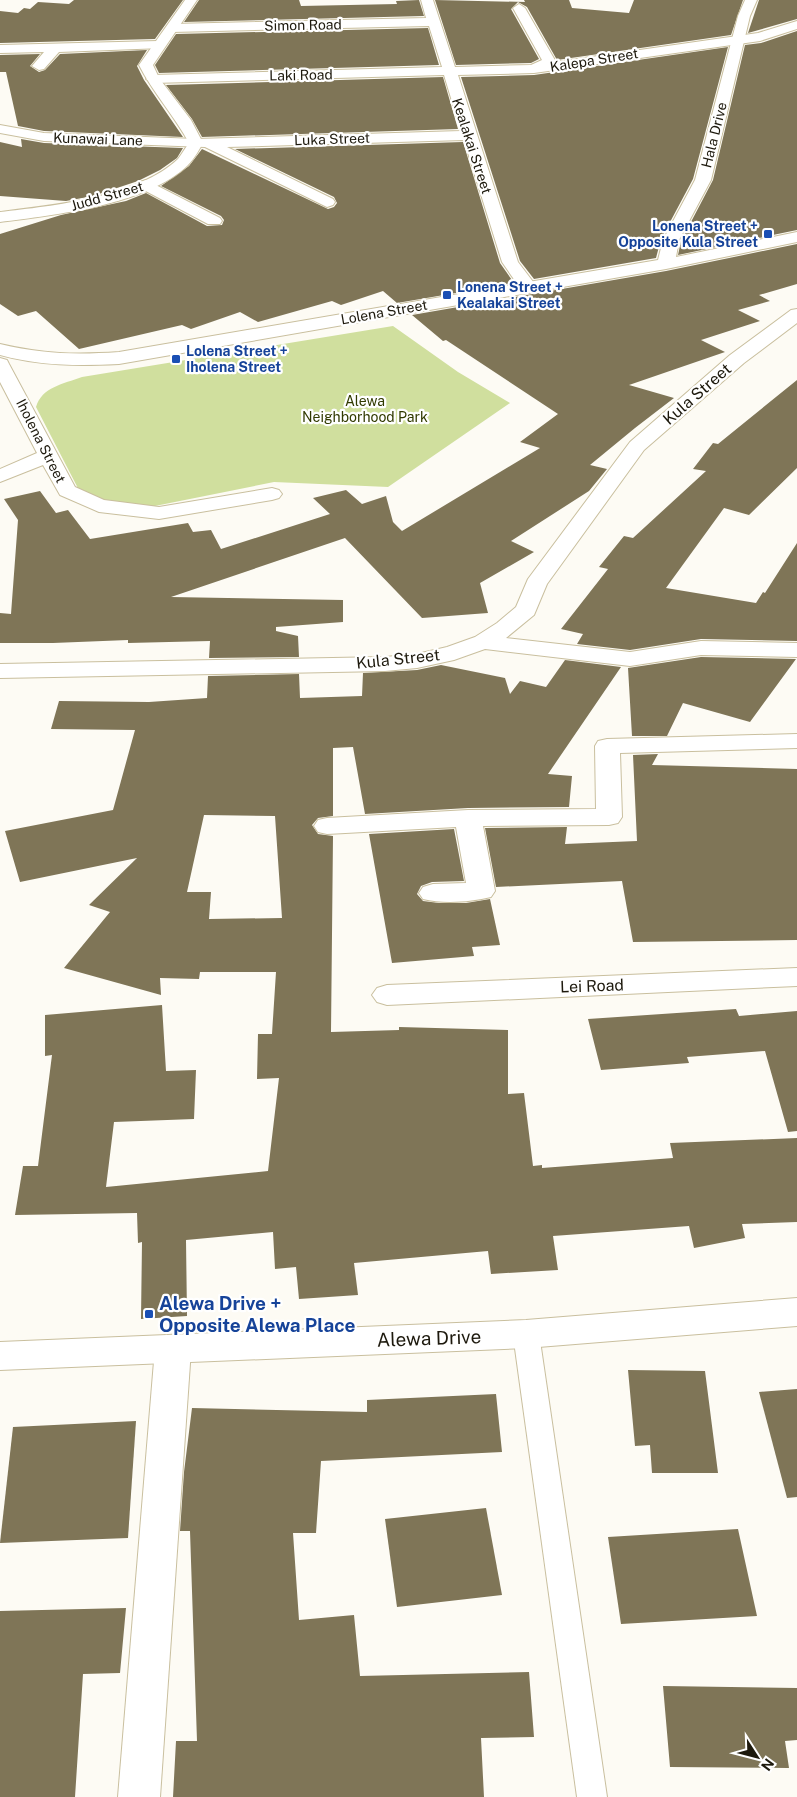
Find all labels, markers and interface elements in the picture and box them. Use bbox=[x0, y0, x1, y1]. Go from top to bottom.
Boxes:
street label: Simon Road bbox=[264, 16, 342, 34]
street label: Kalepa Street bbox=[549, 45, 639, 75]
street label: Laki Road bbox=[269, 66, 333, 84]
street label: Kealakai Street bbox=[449, 96, 495, 196]
street label: Hala Drive bbox=[698, 100, 730, 170]
street label: Kunawai Lane bbox=[53, 129, 143, 149]
street label: Luka Street bbox=[294, 130, 370, 148]
street label: Judd Street bbox=[69, 178, 145, 214]
place label: Lonena Street + Opposite Kula Street bbox=[618, 218, 758, 250]
marker: Lonena Street + Opposite Kula Street bbox=[762, 228, 774, 240]
place label: Lonena Street + Kealakai Street bbox=[457, 279, 563, 311]
marker: Lonena Street + Kealakai Street bbox=[441, 289, 453, 301]
street label: Lolena Street bbox=[339, 297, 429, 327]
place label: Lolena Street + Iholena Street bbox=[186, 343, 288, 375]
marker: Lolena Street + Iholena Street bbox=[170, 353, 182, 365]
street label: Kula Street bbox=[659, 359, 735, 429]
park label: Alewa Neighborhood Park bbox=[302, 393, 428, 425]
street label: Iholena Street bbox=[13, 396, 69, 486]
street label: Kula Street bbox=[355, 645, 441, 673]
street label: Lei Road bbox=[560, 975, 624, 997]
place label: Alewa Drive + Opposite Alewa Place bbox=[159, 1292, 356, 1336]
marker: Alewa Drive + Opposite Alewa Place bbox=[143, 1308, 155, 1320]
street label: Alewa Drive bbox=[376, 1325, 482, 1351]
north arrow bbox=[732, 1732, 782, 1782]
text: N bbox=[758, 1756, 777, 1774]

